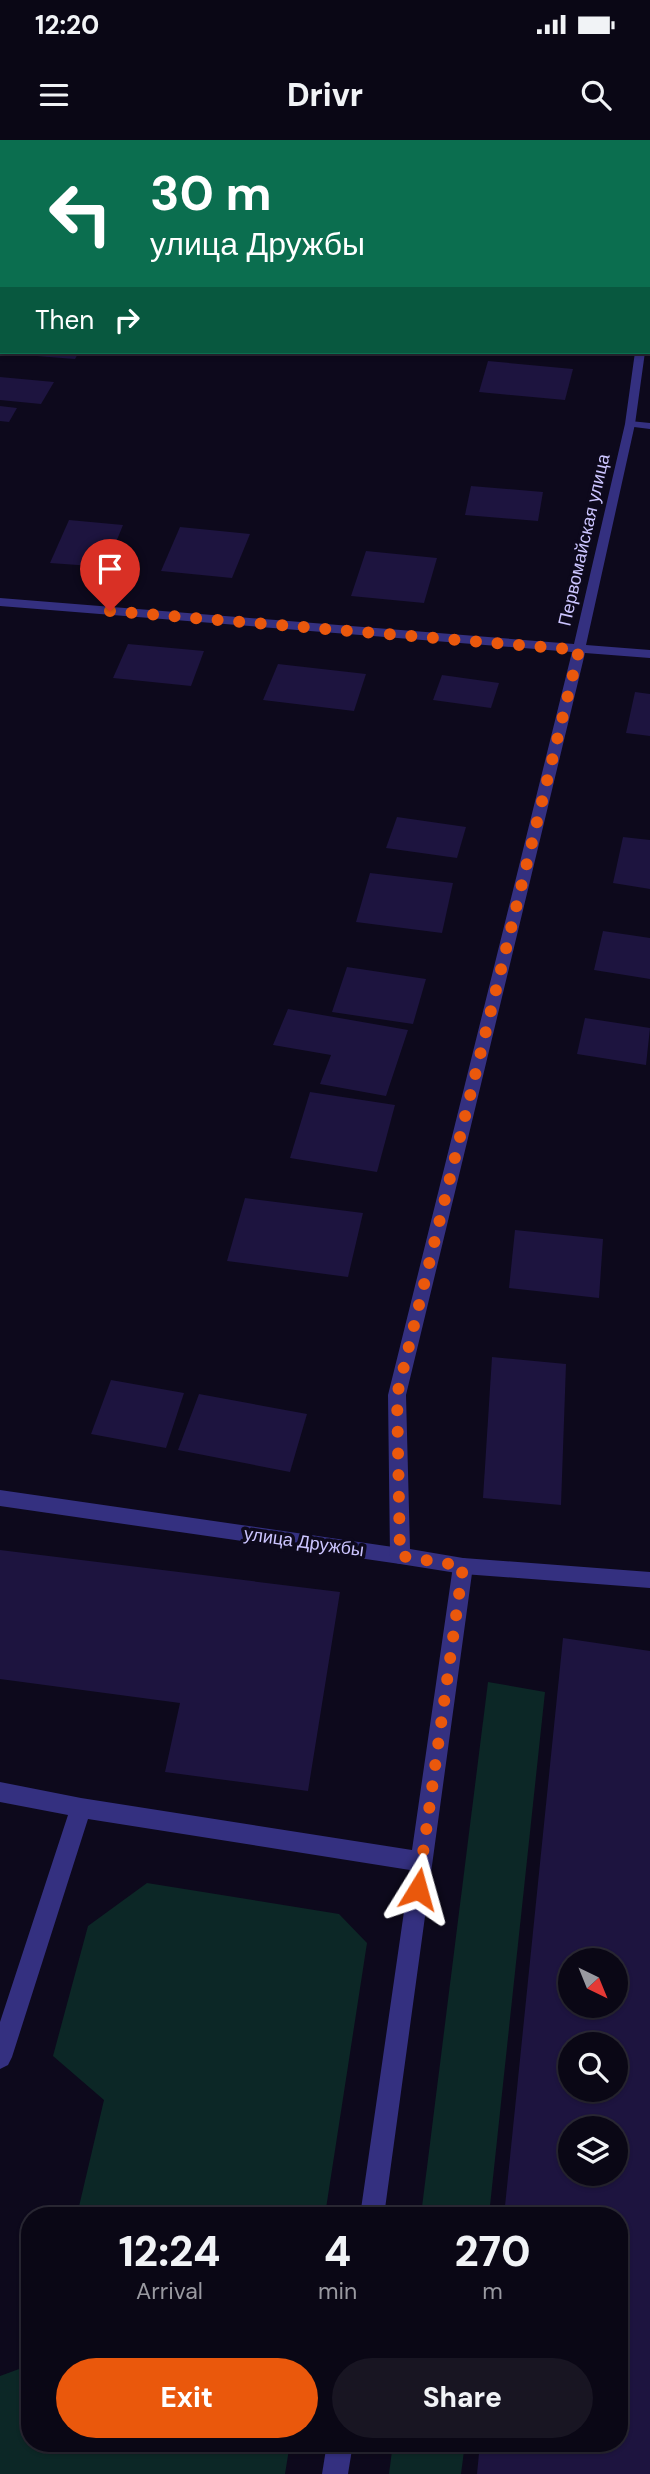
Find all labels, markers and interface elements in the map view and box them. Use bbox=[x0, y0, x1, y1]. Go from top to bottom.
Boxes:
text: 12:20 bbox=[35, 8, 99, 42]
text: Drivr bbox=[287, 74, 363, 116]
icon: menu bbox=[35, 76, 73, 114]
icon: search bbox=[577, 76, 615, 114]
text: 30 m bbox=[150, 161, 272, 225]
icon: left bbox=[35, 168, 126, 259]
text: улица Дружбы bbox=[150, 223, 365, 265]
icon: right bbox=[108, 301, 146, 339]
text: Then bbox=[35, 303, 94, 337]
street label: Первомайская улица bbox=[553, 451, 616, 628]
pin bbox=[80, 539, 140, 611]
icon: arrive bbox=[91, 550, 129, 588]
street label: улица Дружбы bbox=[242, 1522, 366, 1562]
position arrow bbox=[381, 1852, 455, 1926]
north arrow bbox=[558, 1948, 628, 2018]
map controls bbox=[558, 1948, 628, 2186]
button: search bbox=[558, 2032, 628, 2102]
button: layers bbox=[558, 2116, 628, 2186]
text: 12:24 bbox=[118, 2224, 221, 2279]
text: 4 bbox=[324, 2224, 351, 2279]
text: 270 bbox=[455, 2224, 531, 2279]
text: Arrival bbox=[136, 2276, 203, 2306]
text: min bbox=[318, 2276, 357, 2306]
text: m bbox=[482, 2276, 503, 2306]
button: Exit bbox=[56, 2358, 318, 2438]
button: Share bbox=[332, 2358, 593, 2438]

